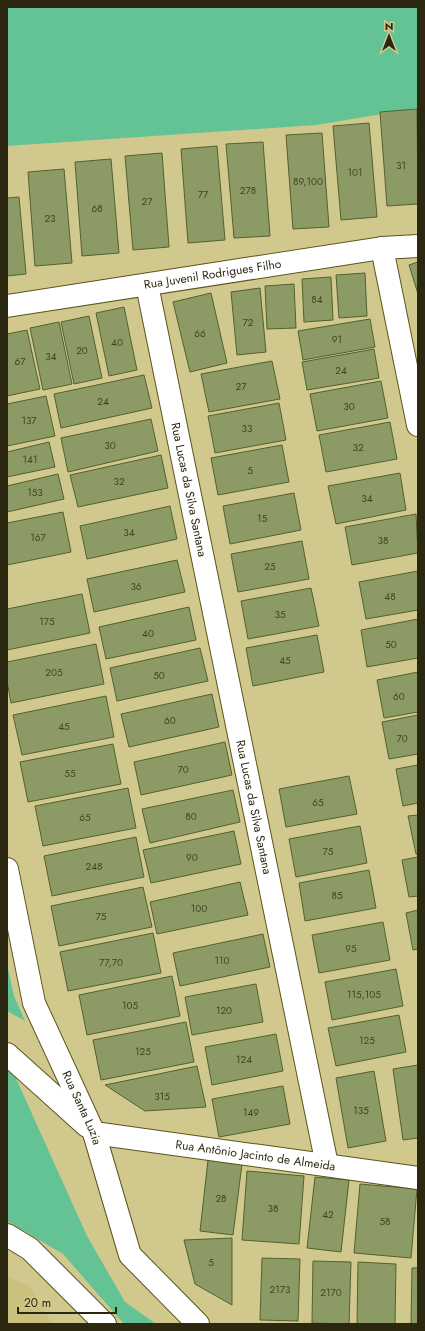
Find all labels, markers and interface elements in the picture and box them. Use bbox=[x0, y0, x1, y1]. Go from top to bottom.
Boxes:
north arrow bbox=[369, 16, 409, 56]
text: N bbox=[385, 18, 393, 34]
house number: 31 bbox=[396, 158, 406, 173]
house number: 101 bbox=[348, 165, 363, 180]
house number: 89,100 bbox=[293, 174, 323, 189]
house number: 278 bbox=[240, 183, 256, 198]
house number: 77 bbox=[198, 187, 209, 202]
house number: 27 bbox=[142, 194, 153, 209]
house number: 68 bbox=[91, 201, 103, 216]
house number: 23 bbox=[44, 211, 56, 226]
street label: Rua Juvenil Rodrigues Filho bbox=[143, 255, 283, 294]
house number: 84 bbox=[311, 292, 323, 307]
house number: 72 bbox=[243, 315, 254, 330]
house number: 66 bbox=[194, 326, 206, 341]
house number: 91 bbox=[332, 332, 342, 347]
house number: 40 bbox=[111, 335, 123, 350]
house number: 20 bbox=[76, 343, 88, 358]
house number: 34 bbox=[45, 349, 57, 364]
house number: 67 bbox=[14, 354, 26, 369]
house number: 24 bbox=[335, 363, 347, 378]
house number: 27 bbox=[236, 379, 247, 394]
house number: 24 bbox=[97, 394, 109, 409]
house number: 30 bbox=[343, 399, 355, 414]
house number: 137 bbox=[21, 413, 37, 428]
street label: Rua Lucas da Silva Santana bbox=[166, 421, 211, 559]
house number: 33 bbox=[242, 421, 253, 436]
house number: 30 bbox=[104, 438, 116, 453]
house number: 32 bbox=[352, 440, 364, 455]
house number: 141 bbox=[23, 452, 37, 467]
house number: 5 bbox=[247, 463, 253, 478]
house number: 32 bbox=[113, 474, 125, 489]
house number: 153 bbox=[27, 485, 43, 500]
house number: 34 bbox=[361, 491, 373, 506]
house number: 15 bbox=[257, 511, 267, 526]
house number: 34 bbox=[123, 525, 135, 540]
house number: 167 bbox=[30, 530, 47, 545]
house number: 38 bbox=[378, 533, 388, 548]
house number: 25 bbox=[264, 559, 276, 574]
house number: 36 bbox=[130, 579, 142, 594]
house number: 48 bbox=[384, 589, 396, 604]
house number: 35 bbox=[274, 607, 286, 622]
house number: 175 bbox=[39, 614, 55, 629]
house number: 40 bbox=[142, 626, 154, 641]
house number: 50 bbox=[385, 637, 397, 652]
house number: 45 bbox=[279, 653, 291, 668]
house number: 205 bbox=[45, 665, 63, 680]
house number: 50 bbox=[153, 668, 165, 683]
house number: 60 bbox=[393, 689, 405, 704]
house number: 60 bbox=[164, 713, 176, 728]
house number: 45 bbox=[58, 719, 70, 734]
house number: 70 bbox=[396, 731, 408, 746]
street label: Rua Lucas da Silva Santana bbox=[231, 738, 276, 876]
house number: 70 bbox=[177, 762, 189, 777]
house number: 55 bbox=[64, 766, 76, 781]
house number: 65 bbox=[312, 795, 324, 810]
house number: 80 bbox=[185, 809, 197, 824]
house number: 65 bbox=[79, 810, 91, 825]
house number: 75 bbox=[323, 844, 334, 859]
house number: 90 bbox=[186, 850, 198, 865]
house number: 248 bbox=[86, 859, 102, 874]
house number: 85 bbox=[331, 888, 343, 903]
house number: 100 bbox=[191, 901, 207, 916]
house number: 75 bbox=[96, 909, 107, 924]
house number: 95 bbox=[345, 941, 357, 956]
house number: 110 bbox=[215, 953, 230, 968]
house number: 77,70 bbox=[99, 955, 123, 970]
house number: 115,105 bbox=[347, 987, 381, 1002]
house number: 105 bbox=[122, 998, 138, 1013]
house number: 120 bbox=[216, 1003, 232, 1018]
house number: 125 bbox=[359, 1033, 375, 1048]
house number: 125 bbox=[135, 1044, 151, 1059]
house number: 124 bbox=[236, 1052, 252, 1067]
street label: Rua Santa Luzia bbox=[58, 1068, 106, 1147]
house number: 315 bbox=[154, 1089, 170, 1104]
house number: 135 bbox=[353, 1103, 369, 1118]
house number: 149 bbox=[243, 1105, 259, 1120]
street label: Rua Antônio Jacinto de Almeida bbox=[174, 1135, 337, 1175]
house number: 28 bbox=[215, 1191, 227, 1206]
house number: 38 bbox=[268, 1201, 278, 1216]
house number: 42 bbox=[322, 1207, 334, 1222]
house number: 58 bbox=[379, 1214, 391, 1229]
house number: 5 bbox=[208, 1255, 214, 1270]
house number: 2173 bbox=[270, 1282, 291, 1297]
house number: 2170 bbox=[320, 1285, 342, 1300]
scale bar bbox=[18, 1289, 116, 1315]
text: 20 m bbox=[24, 1294, 51, 1312]

